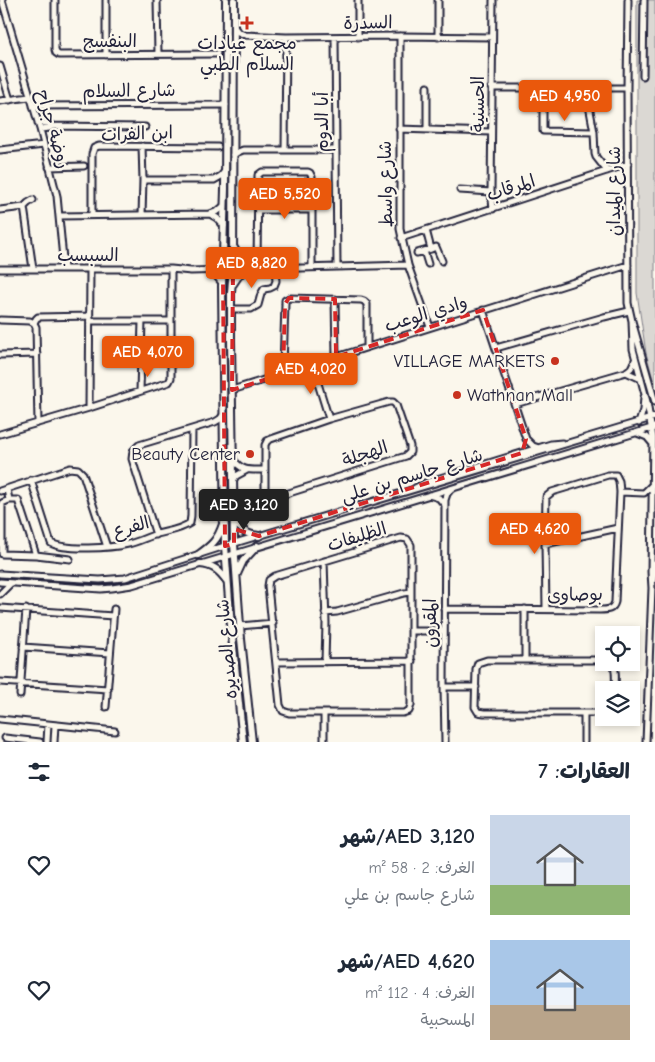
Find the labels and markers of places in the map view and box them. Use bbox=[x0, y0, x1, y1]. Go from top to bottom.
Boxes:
marker: مجمع عيادات السلام الطبي bbox=[240, 16, 254, 30]
place label: مجمع عيادات السلام الطبي bbox=[197, 33, 297, 80]
pin: AED 4,950 bbox=[508, 80, 622, 122]
pin: AED 5,520 bbox=[228, 178, 342, 220]
pin: AED 8,820 bbox=[195, 246, 309, 289]
pin: AED 4,070 bbox=[91, 336, 205, 378]
place label: VILLAGE MARKETS bbox=[394, 351, 545, 372]
pin: AED 4,020 bbox=[254, 352, 368, 395]
marker: VILLAGE MARKETS bbox=[549, 355, 561, 367]
place label: Wathnan Mall bbox=[467, 385, 573, 406]
marker: Wathnan Mall bbox=[451, 389, 463, 401]
place label: Beauty Center bbox=[131, 444, 241, 465]
marker: Beauty Center bbox=[244, 448, 256, 460]
pin: AED 3,120 bbox=[187, 488, 301, 531]
pin: AED 4,620 bbox=[478, 512, 592, 555]

